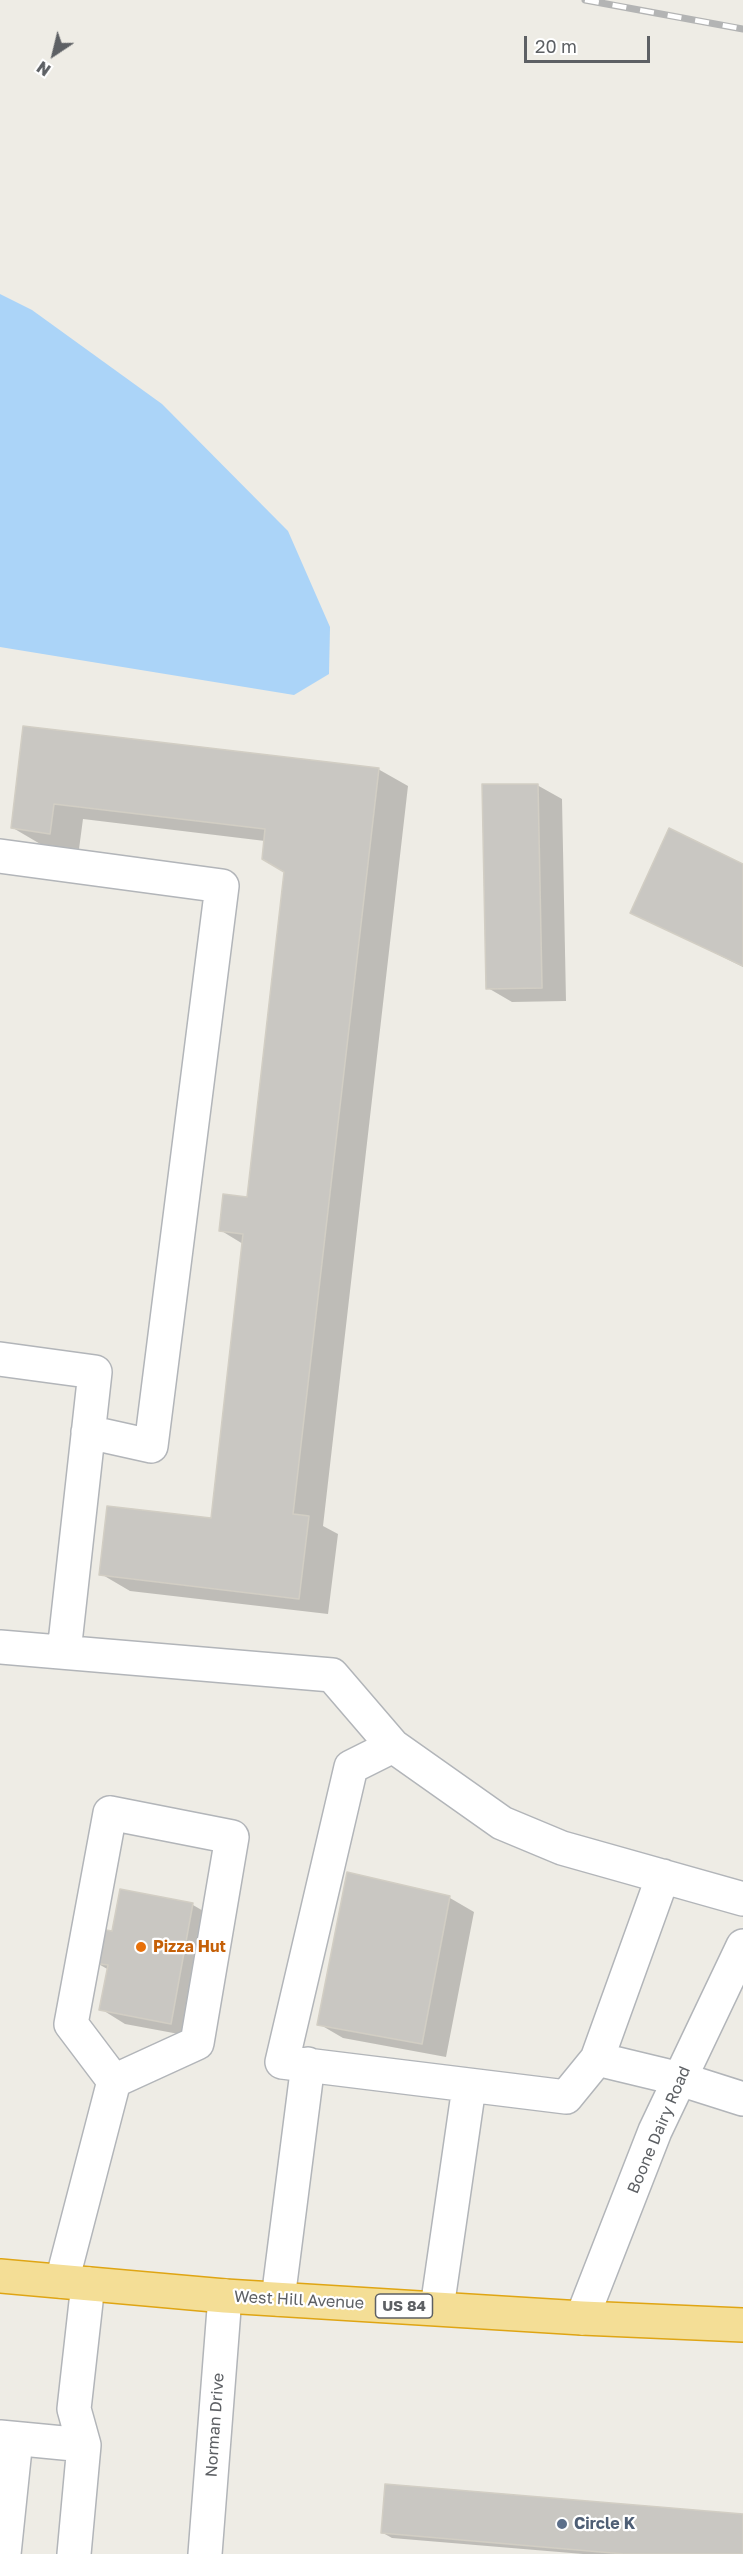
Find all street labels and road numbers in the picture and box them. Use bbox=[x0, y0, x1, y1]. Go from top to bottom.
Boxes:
street label: Boone Dairy Road bbox=[624, 2063, 694, 2197]
street label: West Hill Avenue bbox=[234, 2287, 364, 2313]
road number: US 84 bbox=[376, 2294, 432, 2318]
street label: Norman Drive bbox=[202, 2372, 228, 2478]

